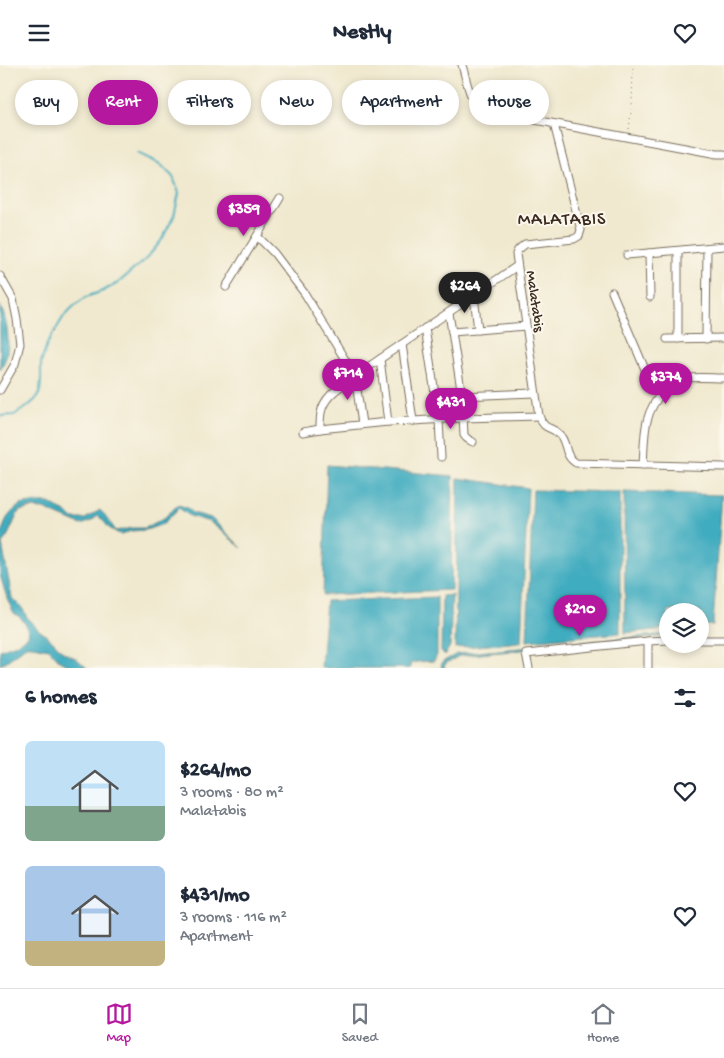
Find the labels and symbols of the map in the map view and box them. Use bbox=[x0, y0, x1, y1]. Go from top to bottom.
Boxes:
pin: $359 bbox=[214, 195, 274, 237]
district label: MALATABIS bbox=[518, 210, 606, 231]
street label: Malatabis bbox=[521, 270, 547, 333]
pin: $264 bbox=[435, 271, 495, 314]
pin: $714 bbox=[318, 359, 378, 401]
pin: $374 bbox=[636, 363, 696, 405]
pin: $431 bbox=[421, 387, 481, 430]
pin: $210 bbox=[550, 595, 610, 637]

